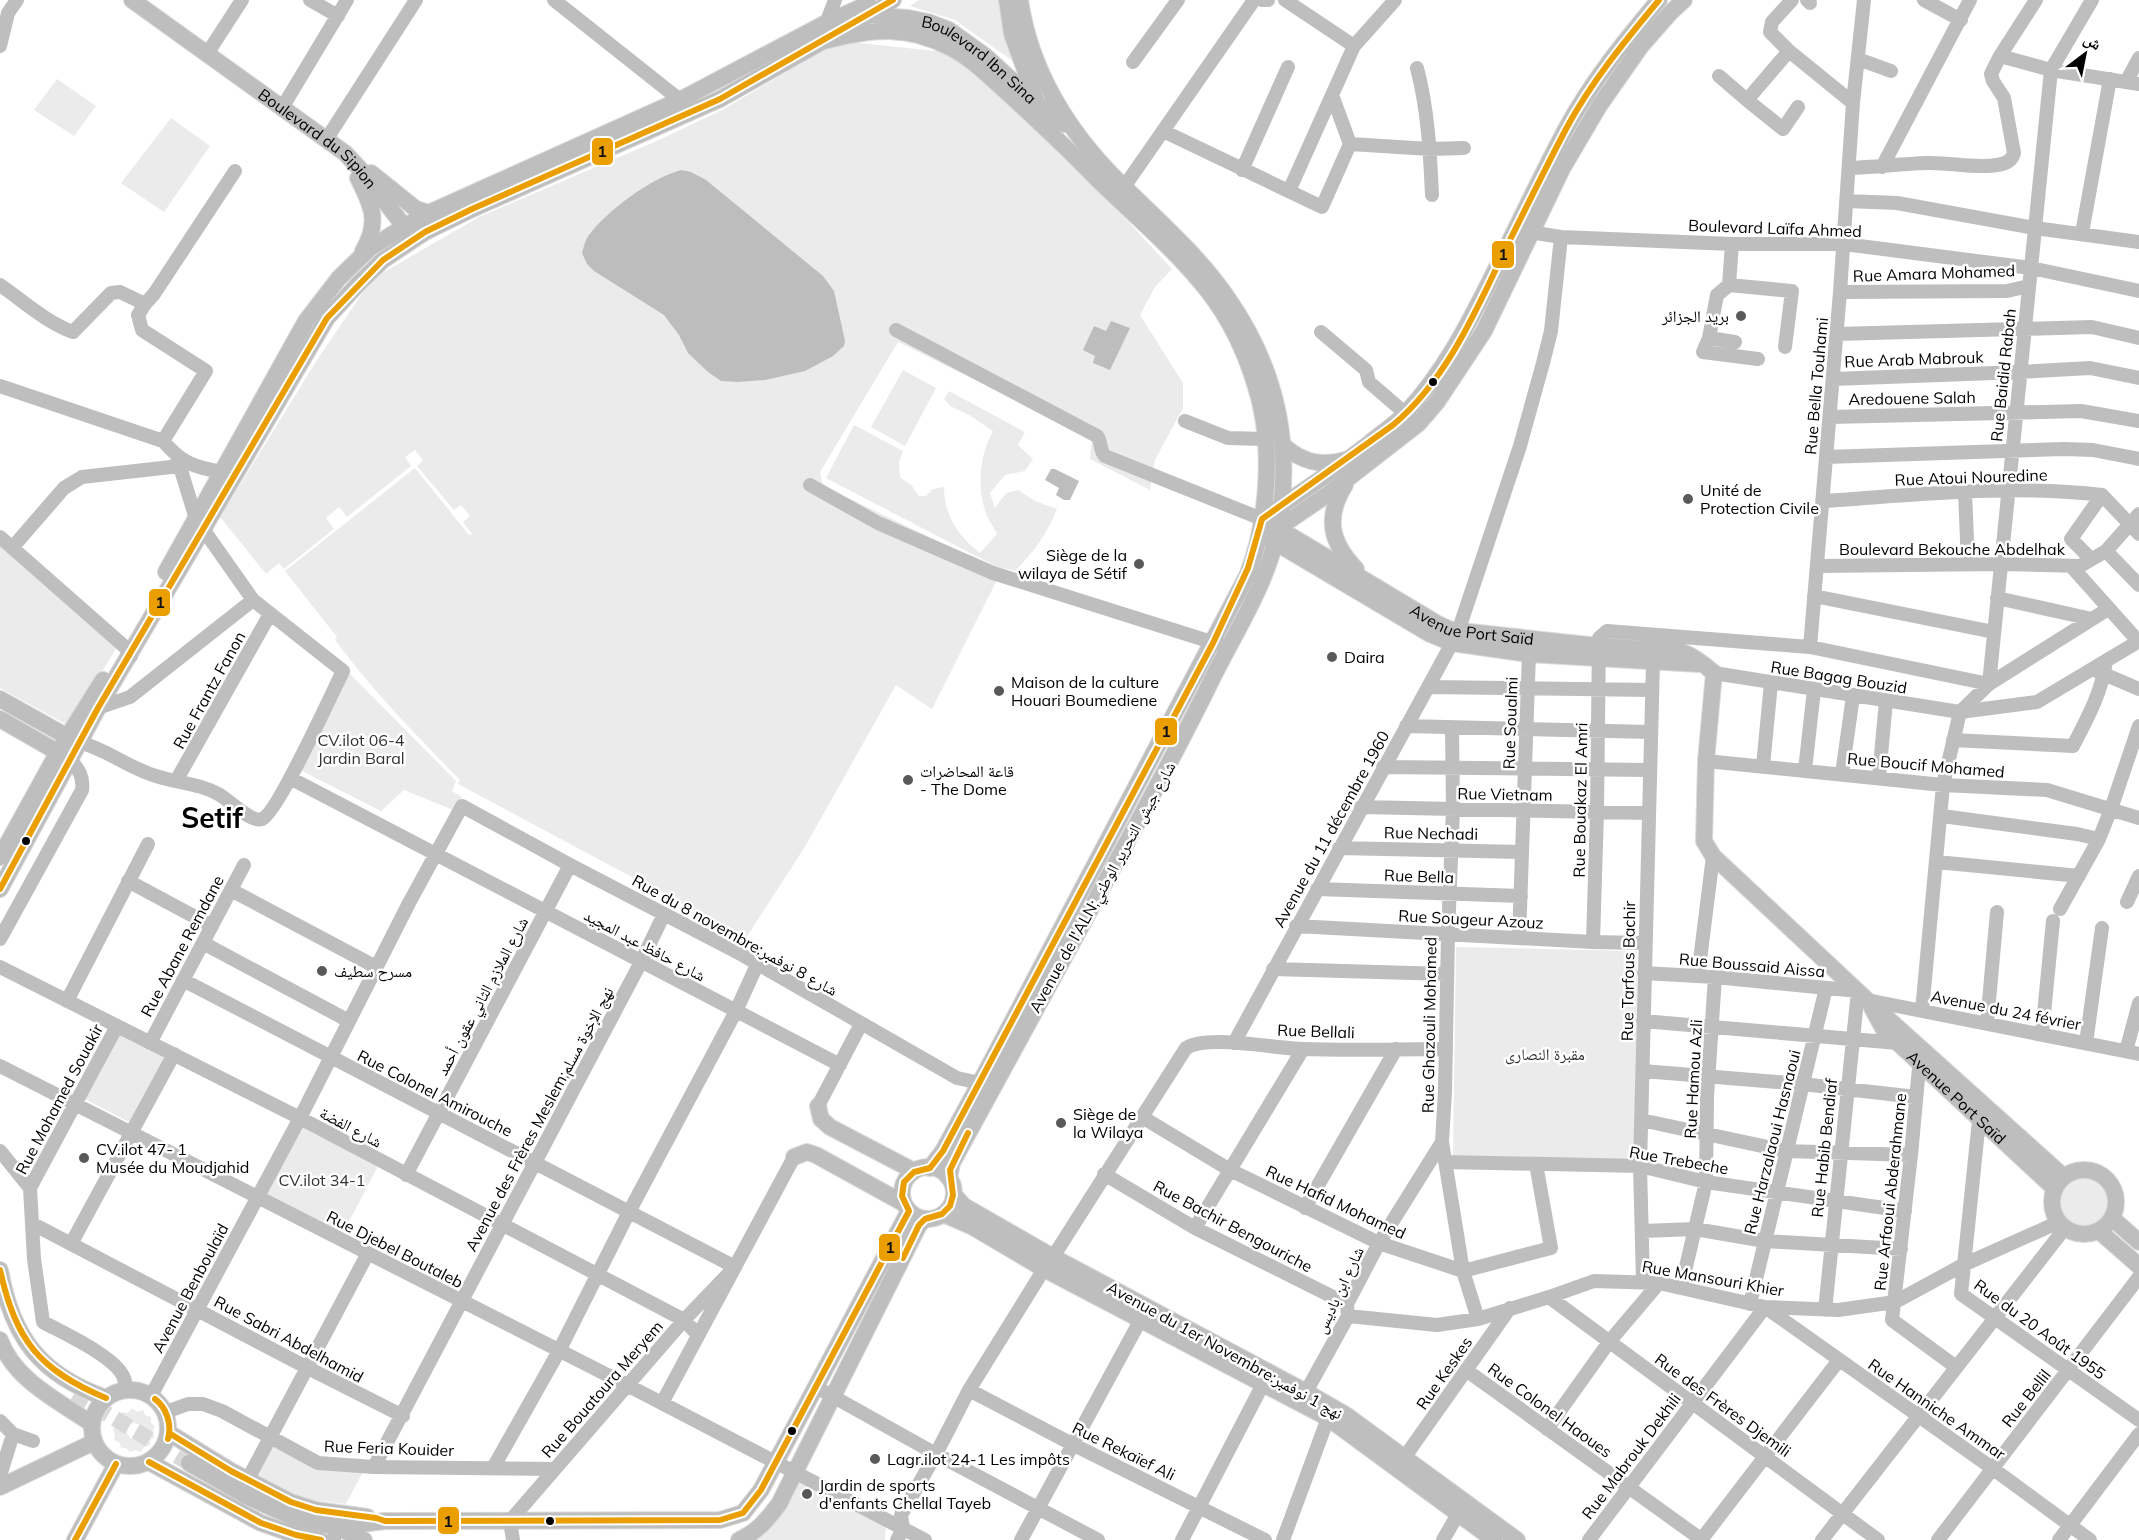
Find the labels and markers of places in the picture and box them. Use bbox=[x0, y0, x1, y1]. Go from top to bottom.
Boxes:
place label: بريد الجزائر bbox=[1661, 306, 1729, 326]
marker: بريد الجزائر bbox=[1734, 309, 1748, 323]
unlabelled marker bbox=[1427, 376, 1439, 388]
place label: Unité de Protection Civile bbox=[1700, 480, 1819, 518]
marker: Unité de Protection Civile bbox=[1681, 492, 1695, 506]
place label: Siège de la wilaya de Sétif bbox=[1018, 545, 1128, 583]
marker: Siège de la wilaya de Sétif bbox=[1132, 557, 1146, 571]
place label: Daira bbox=[1344, 647, 1385, 667]
marker: Daira bbox=[1325, 650, 1339, 664]
place label: Maison de la culture Houari Boumediene bbox=[1011, 672, 1159, 710]
marker: Maison de la culture Houari Boumediene bbox=[992, 684, 1006, 698]
place label: قاعة المحاضرات - The Dome bbox=[920, 761, 1014, 799]
marker: قاعة المحاضرات - The Dome bbox=[901, 773, 915, 787]
unlabelled marker bbox=[20, 835, 32, 847]
place label: مسرح سطيف bbox=[334, 961, 412, 982]
marker: مسرح سطيف bbox=[315, 964, 329, 978]
place label: Siège de la Wilaya bbox=[1073, 1104, 1143, 1142]
marker: Siège de la Wilaya bbox=[1054, 1116, 1068, 1130]
place label: CV.ilot 47- 1 Musée du Moudjahid bbox=[96, 1139, 249, 1177]
marker: CV.ilot 47- 1 Musée du Moudjahid bbox=[77, 1151, 91, 1165]
unlabelled marker bbox=[786, 1425, 798, 1437]
place label: Lagr.ilot 24-1 Les impôts bbox=[887, 1449, 1070, 1469]
marker: Lagr.ilot 24-1 Les impôts bbox=[868, 1452, 882, 1466]
place label: Jardin de sports d'enfants Chellal Tayeb bbox=[819, 1475, 991, 1513]
marker: Jardin de sports d'enfants Chellal Tayeb bbox=[800, 1487, 814, 1501]
unlabelled marker bbox=[544, 1515, 556, 1527]

